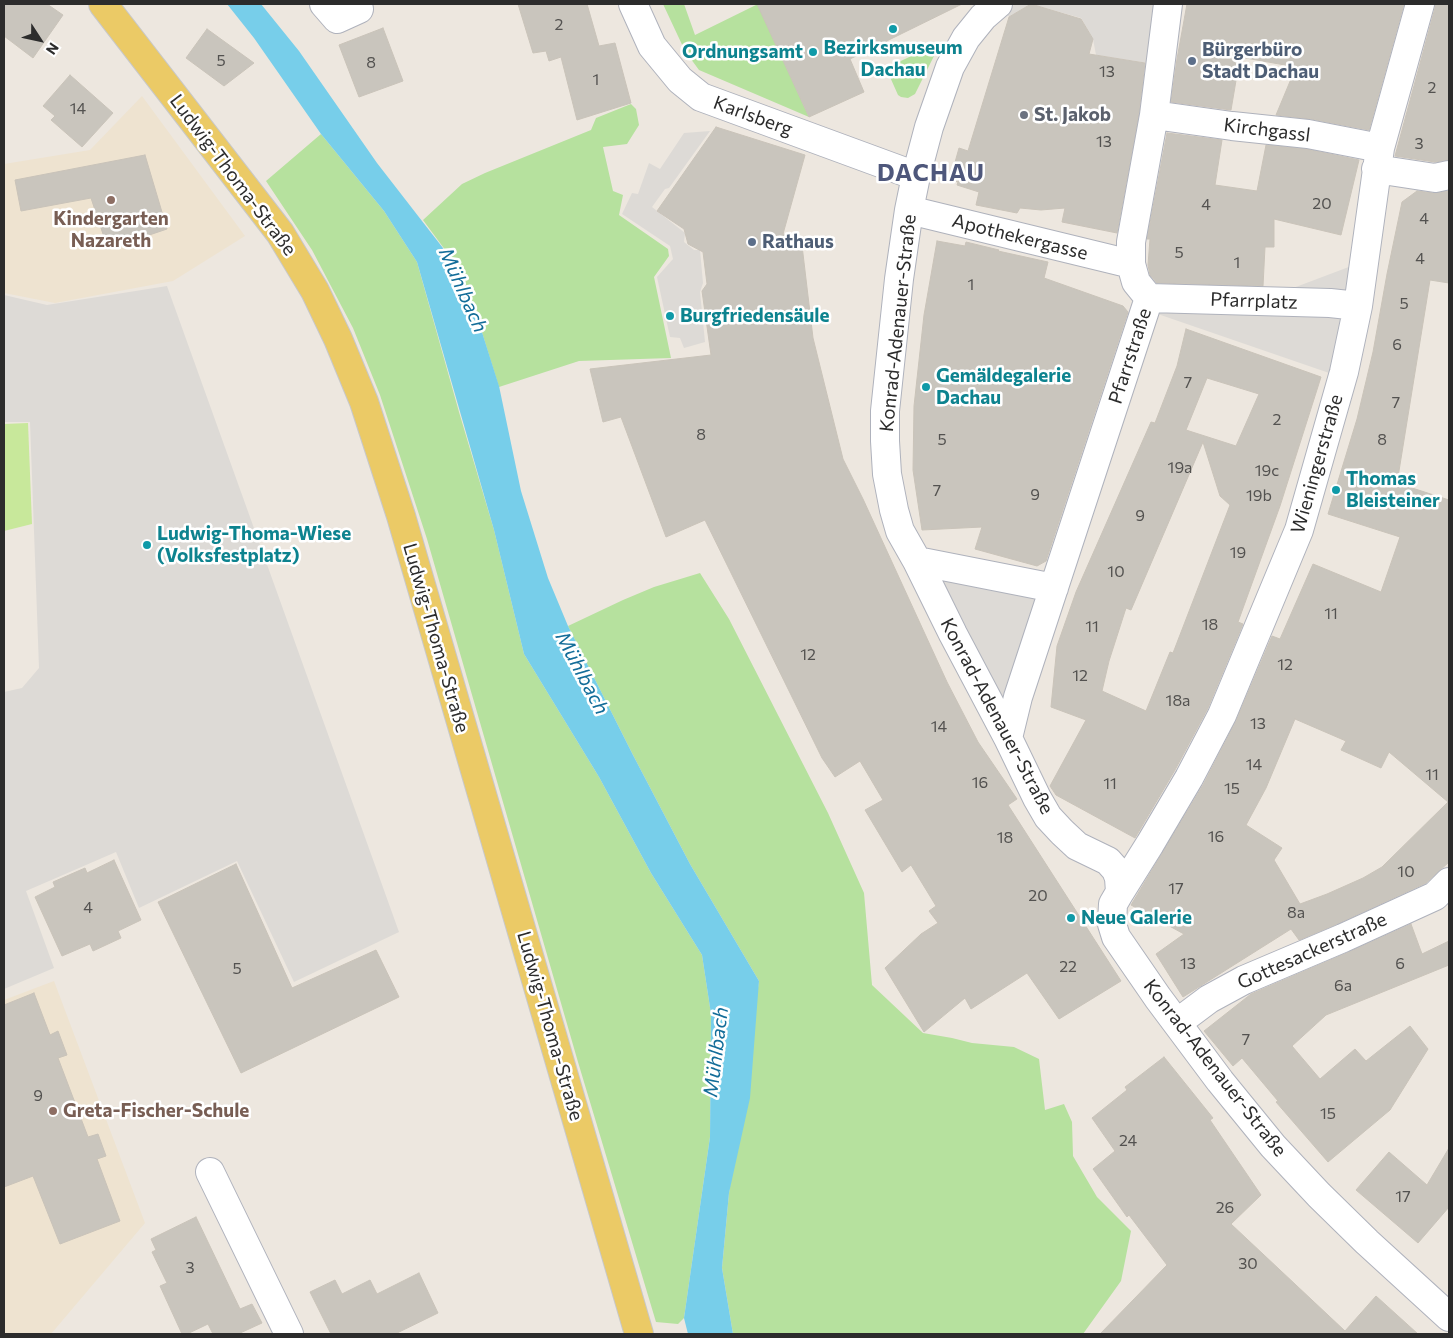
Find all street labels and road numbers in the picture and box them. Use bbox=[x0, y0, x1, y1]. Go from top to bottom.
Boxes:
street label: Ludwig-Thoma-Straße bbox=[165, 90, 301, 260]
street label: Karlsberg bbox=[710, 91, 796, 141]
street label: Kirchgassl bbox=[1222, 113, 1312, 147]
street label: Apothekergasse bbox=[950, 209, 1090, 265]
street label: Konrad-Adenauer-Straße bbox=[875, 213, 921, 433]
street label: Pfarrplatz bbox=[1210, 288, 1298, 314]
street label: Pfarrstraße bbox=[1104, 305, 1156, 407]
street label: Wieningerstraße bbox=[1286, 392, 1348, 536]
street label: Ludwig-Thoma-Straße bbox=[398, 541, 474, 735]
street label: Konrad-Adenauer-Straße bbox=[936, 614, 1058, 818]
street label: Gottesackerstraße bbox=[1234, 908, 1390, 994]
street label: Ludwig-Thoma-Straße bbox=[512, 929, 588, 1123]
street label: Konrad-Adenauer-Straße bbox=[1139, 975, 1291, 1161]

